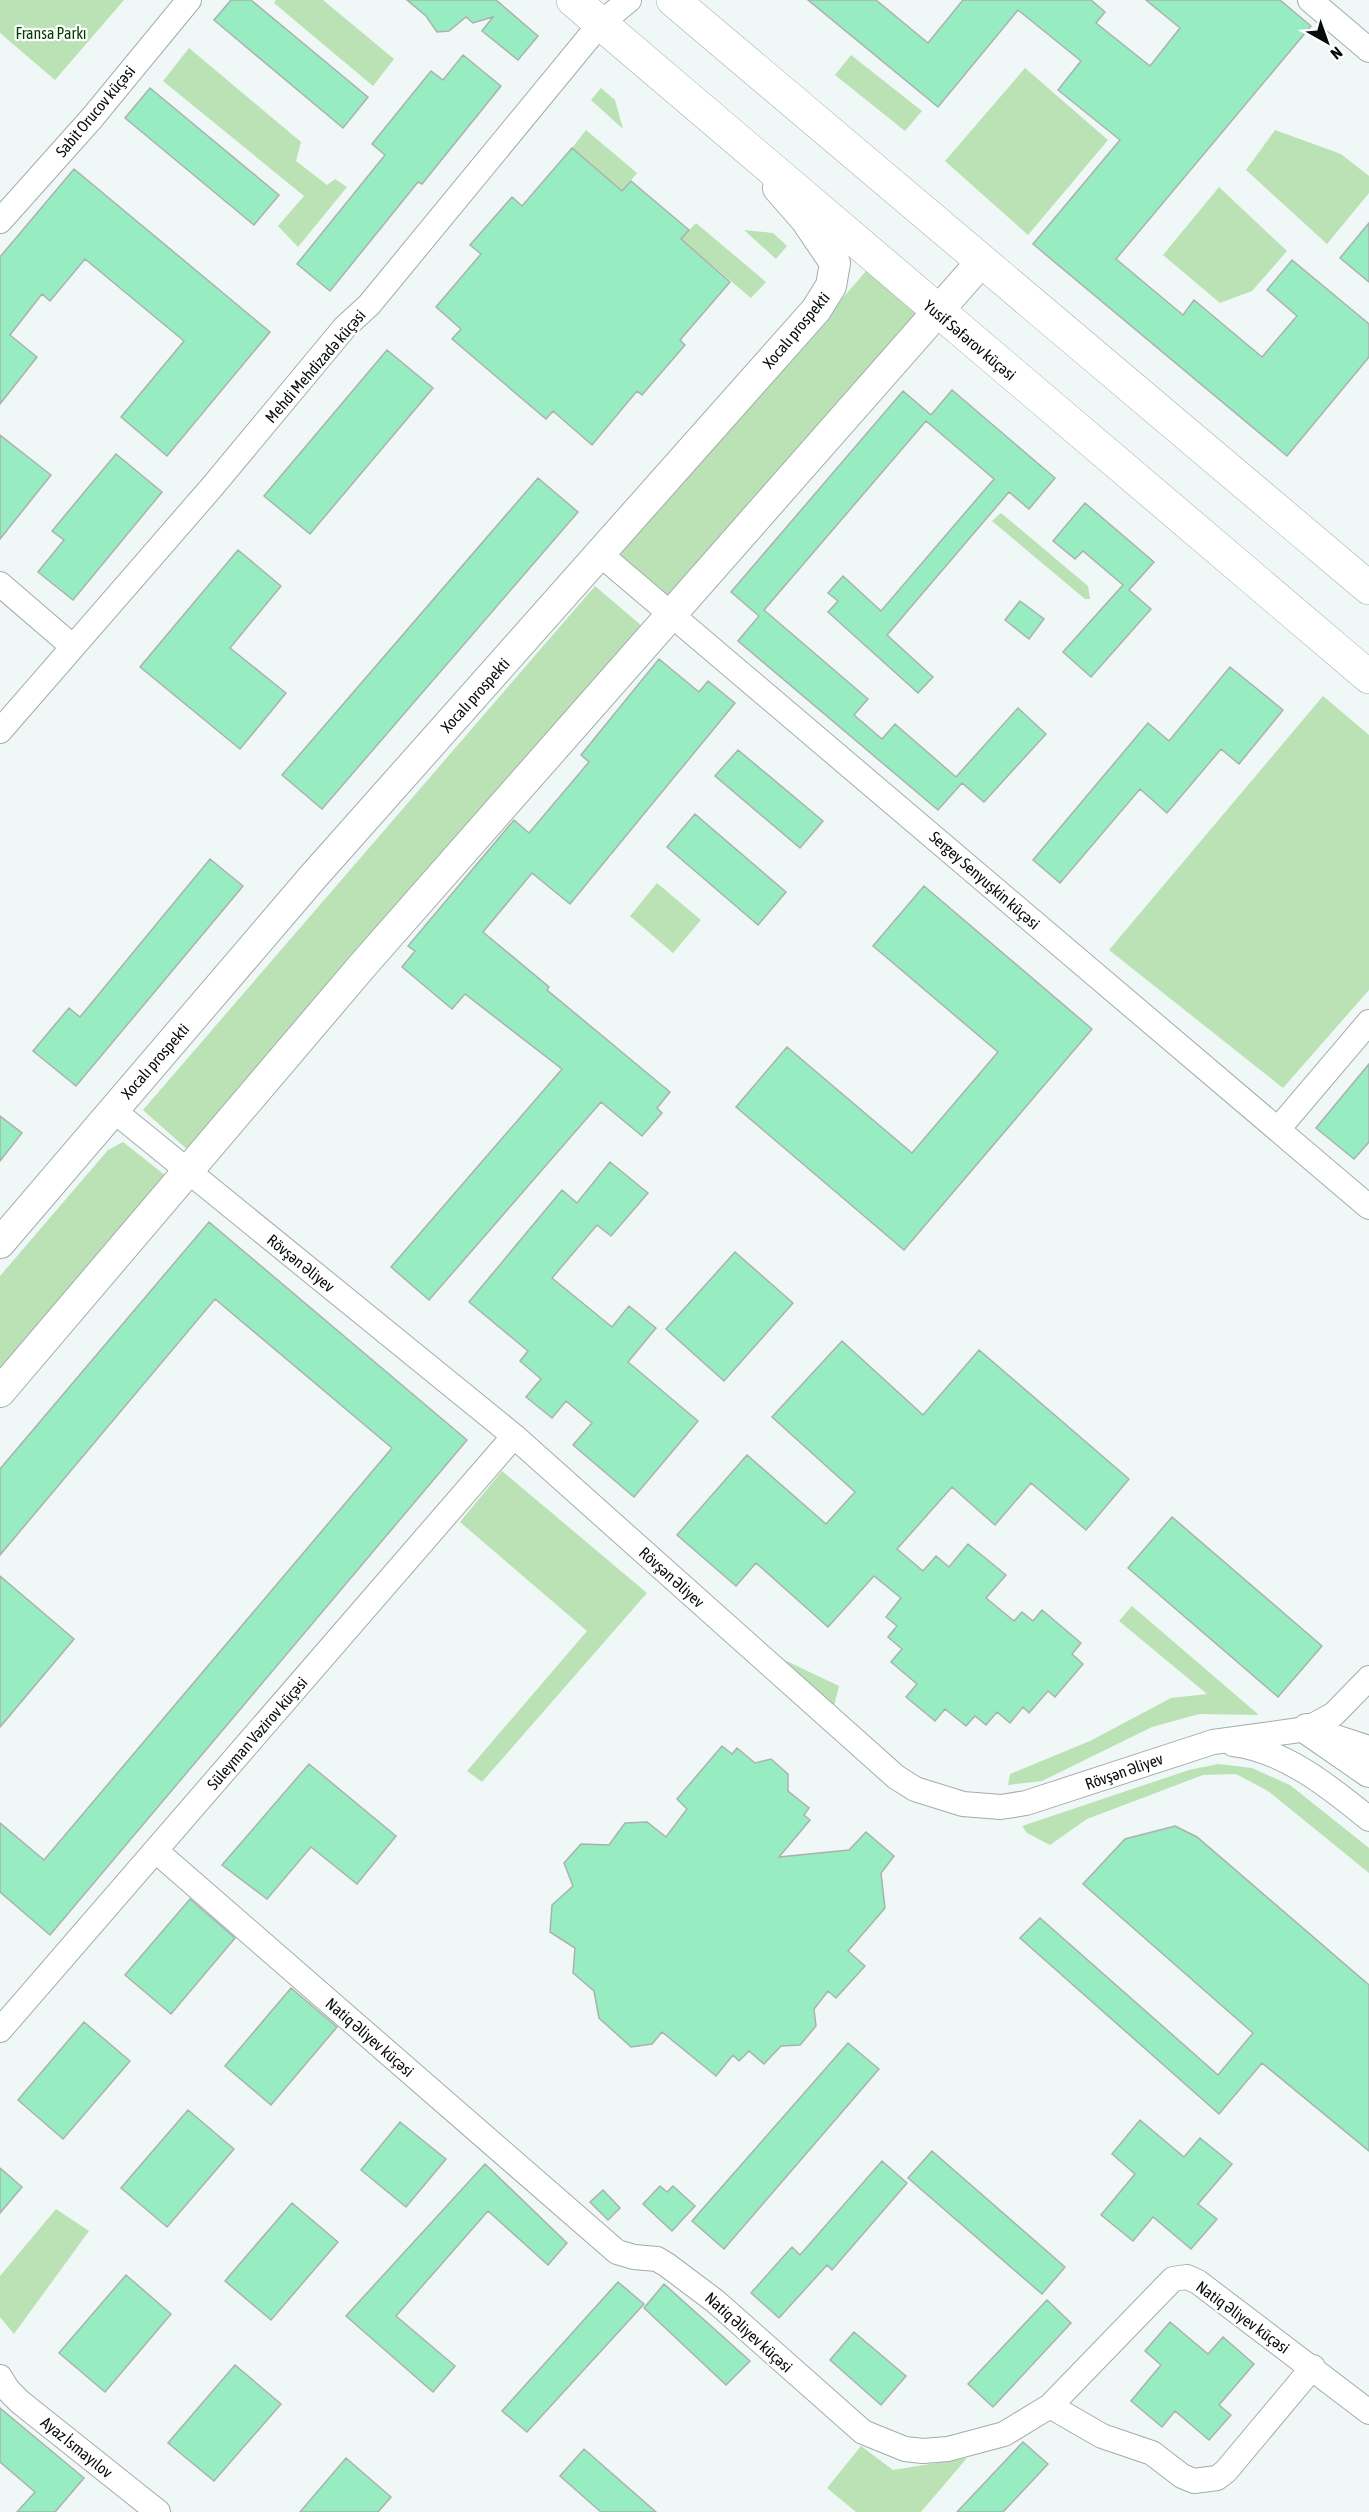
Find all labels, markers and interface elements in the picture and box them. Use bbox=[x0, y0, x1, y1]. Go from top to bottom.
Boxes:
north arrow bbox=[1297, 12, 1357, 72]
park label: Fransa Parkı bbox=[16, 24, 86, 42]
text: N bbox=[1327, 44, 1346, 63]
street label: Sabit Orucov küçəsi bbox=[52, 62, 139, 161]
street label: Xocalı prospekti bbox=[759, 288, 834, 372]
street label: Yusif Səfərov küçəsi bbox=[920, 296, 1020, 384]
street label: Mehdi Mehdizadə küçəsi bbox=[261, 306, 370, 427]
street label: Xocalı prospekti bbox=[437, 654, 514, 736]
street label: Sergey Senyuşkin küçəsi bbox=[926, 827, 1044, 933]
street label: Xocalı prospekti bbox=[118, 1020, 193, 1103]
street label: Rövşən Əliyev bbox=[263, 1230, 339, 1297]
street label: Rövşən Əliyev bbox=[635, 1543, 708, 1612]
street label: Süleyman Vəzirov küçəsi bbox=[203, 1673, 312, 1794]
street label: Rövşən Əliyev bbox=[1083, 1749, 1166, 1794]
street label: Natiq Əliyev küçəsi bbox=[322, 1994, 418, 2081]
street label: Natiq Əliyev küçəsi bbox=[1192, 2277, 1293, 2358]
street label: Natiq Əliyev küçəsi bbox=[701, 2288, 796, 2377]
street label: Ayaz İsmayılov bbox=[37, 2413, 117, 2482]

